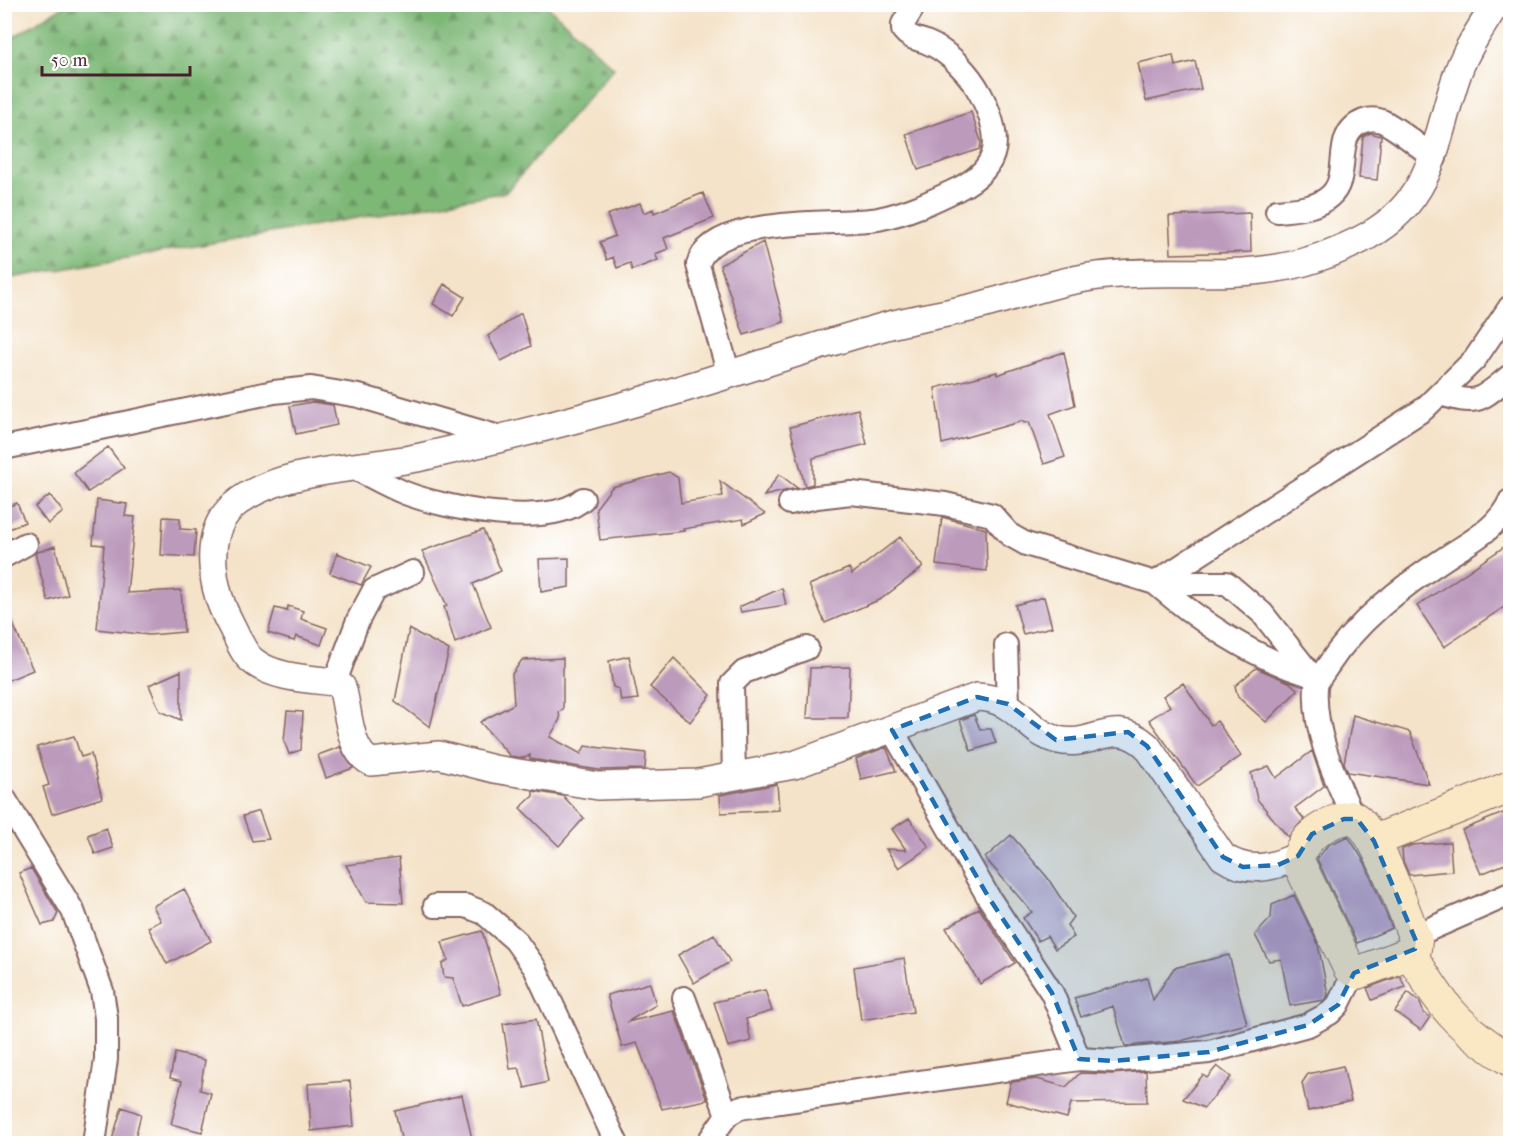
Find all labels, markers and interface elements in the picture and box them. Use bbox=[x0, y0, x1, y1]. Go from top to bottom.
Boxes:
scale bar bbox=[42, 39, 190, 77]
text: 50 m bbox=[51, 50, 88, 71]

